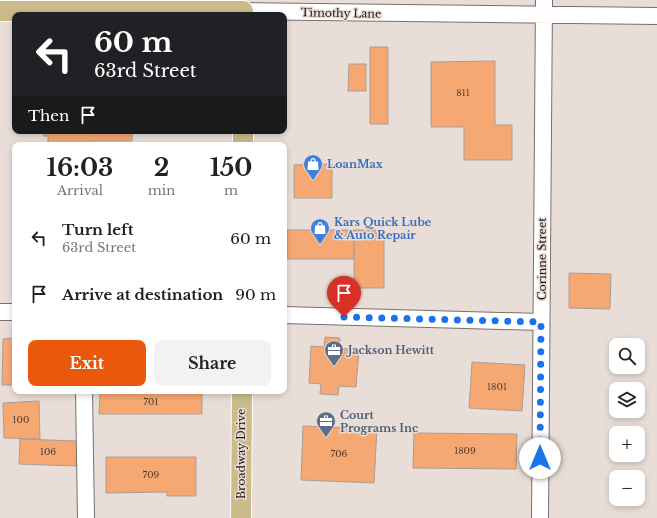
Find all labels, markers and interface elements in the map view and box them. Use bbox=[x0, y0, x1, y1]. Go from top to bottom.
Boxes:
street label: Timothy Lane bbox=[301, 5, 381, 21]
text: 60 m bbox=[94, 25, 172, 60]
icon: left bbox=[28, 28, 80, 80]
text: 63rd Street bbox=[94, 60, 197, 82]
house number: 811 bbox=[456, 87, 470, 98]
icon: arrive bbox=[77, 104, 99, 126]
text: Then bbox=[28, 106, 69, 125]
text: 16:03 bbox=[46, 153, 113, 182]
text: 2 bbox=[154, 153, 169, 182]
text: 150 bbox=[210, 153, 253, 182]
shop icon: LoanMax bbox=[302, 153, 324, 181]
place label: LoanMax bbox=[327, 157, 384, 171]
text: Arrival bbox=[57, 182, 103, 199]
text: min bbox=[148, 182, 175, 199]
text: m bbox=[224, 182, 238, 199]
place label: Kars Quick Lube & Auto Repair bbox=[334, 215, 432, 242]
shop icon: Kars Quick Lube & Auto Repair bbox=[309, 217, 331, 245]
street label: Corinne Street bbox=[535, 217, 549, 300]
text: Turn left bbox=[62, 220, 133, 239]
icon: left bbox=[28, 227, 50, 249]
text: 60 m bbox=[230, 229, 271, 248]
text: 63rd Street bbox=[62, 239, 136, 256]
pin bbox=[327, 276, 361, 317]
icon: arrive bbox=[333, 282, 355, 304]
icon: arrive bbox=[28, 283, 50, 305]
text: Arrive at destination bbox=[62, 285, 223, 304]
text: 90 m bbox=[235, 285, 276, 304]
map controls bbox=[609, 338, 645, 506]
button: search bbox=[609, 338, 645, 374]
office icon: Jackson Hewitt bbox=[323, 339, 345, 367]
button: Exit bbox=[28, 340, 146, 386]
button: Share bbox=[154, 340, 271, 386]
place label: Jackson Hewitt bbox=[346, 343, 435, 357]
house number: 1801 bbox=[487, 381, 507, 392]
button: layers bbox=[609, 382, 645, 418]
house number: 701 bbox=[144, 396, 158, 407]
place label: Court Programs Inc bbox=[340, 408, 418, 435]
street label: Broadway Drive bbox=[234, 409, 248, 499]
office icon: Court Programs Inc bbox=[315, 410, 337, 438]
house number: 100 bbox=[13, 414, 29, 425]
button: + bbox=[609, 426, 645, 462]
position arrow bbox=[519, 437, 561, 479]
house number: 1809 bbox=[454, 445, 476, 456]
house number: 106 bbox=[40, 446, 56, 457]
house number: 706 bbox=[331, 448, 348, 459]
house number: 709 bbox=[143, 469, 160, 480]
button: − bbox=[609, 470, 645, 506]

